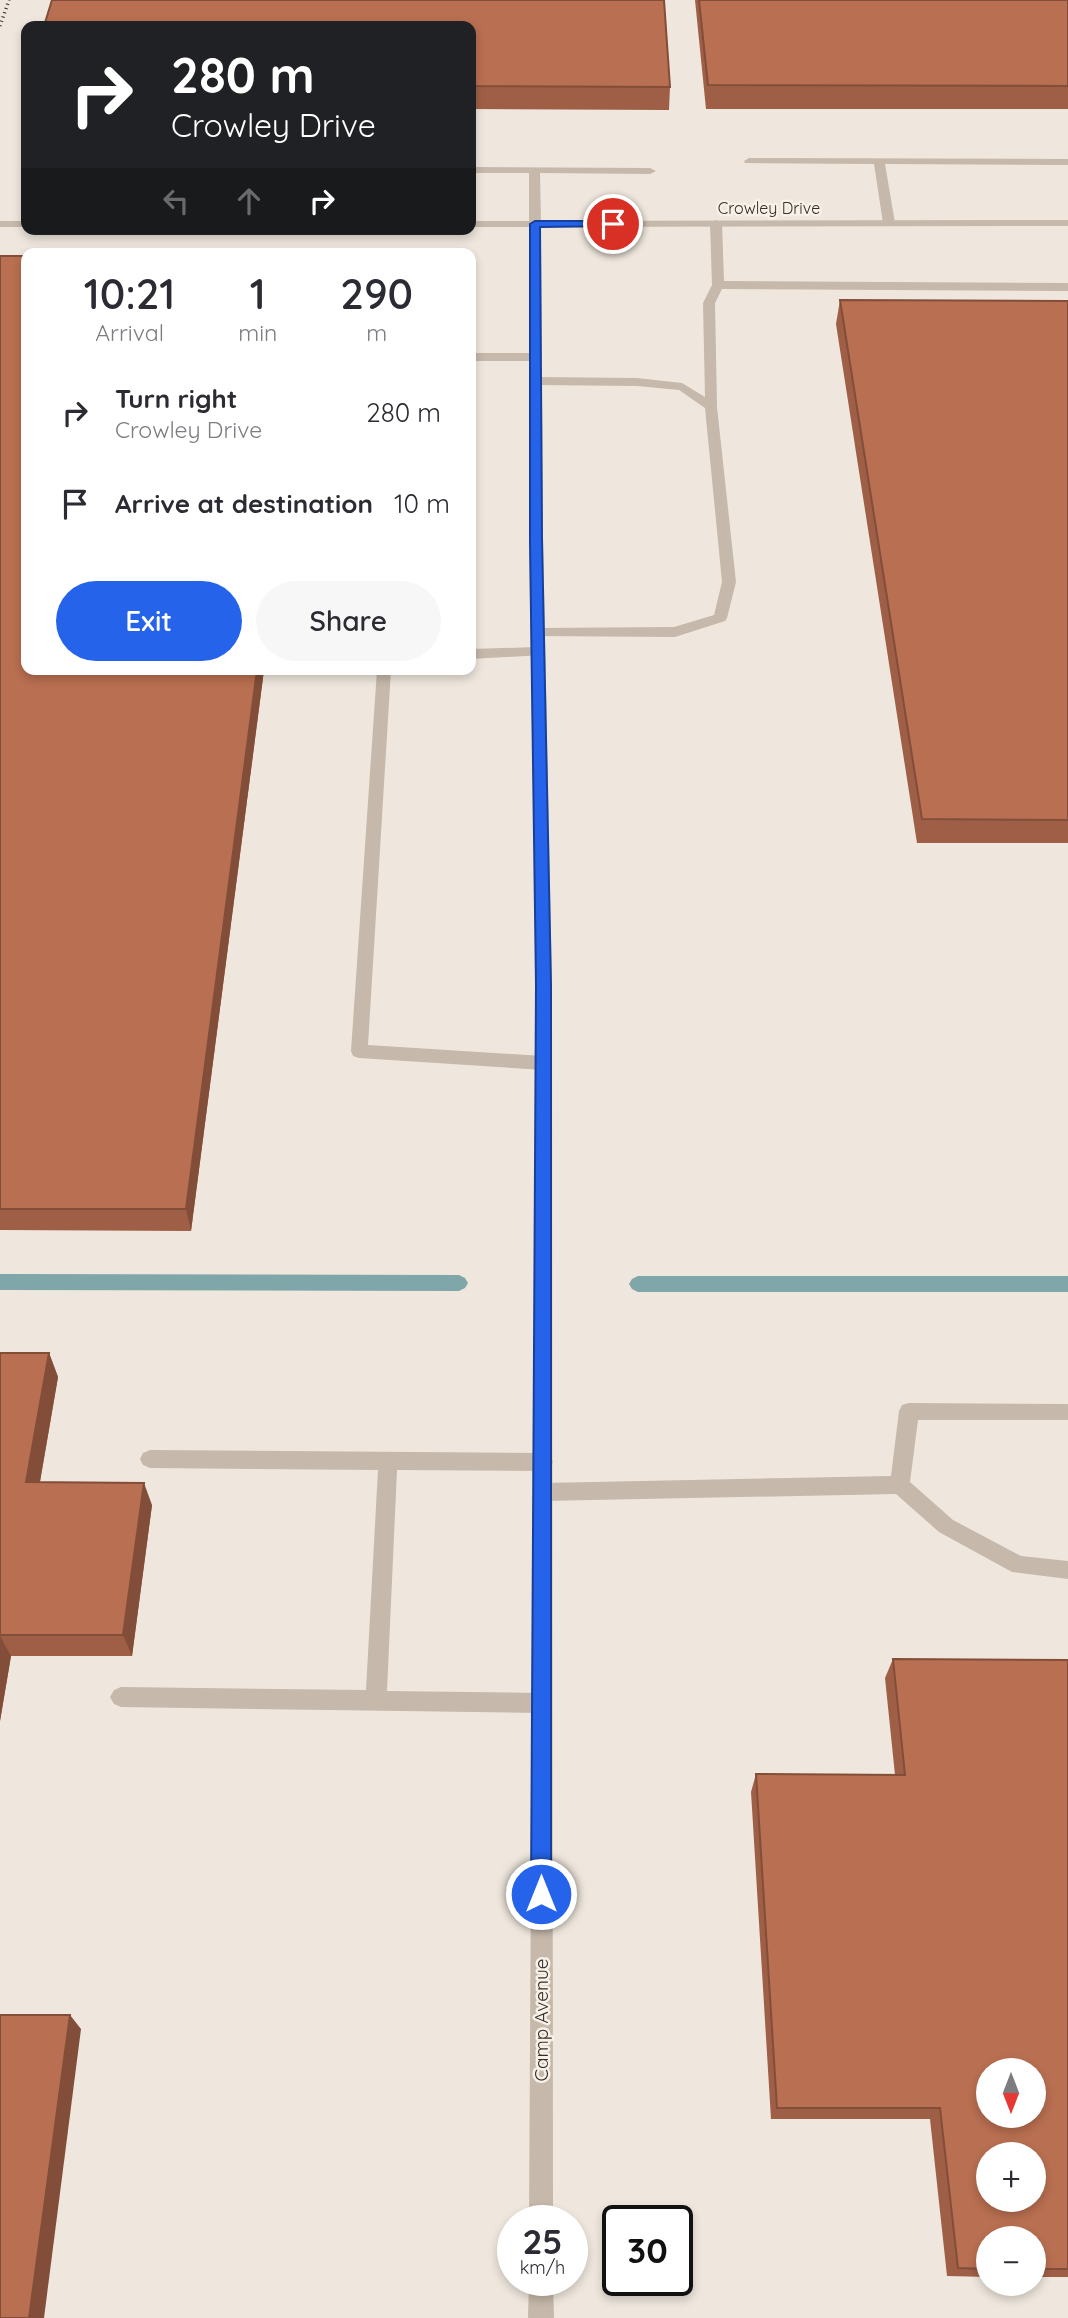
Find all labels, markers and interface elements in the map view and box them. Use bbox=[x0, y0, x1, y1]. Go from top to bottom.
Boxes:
text: 280 m bbox=[171, 44, 315, 105]
icon: right bbox=[56, 49, 147, 140]
text: Crowley Drive bbox=[171, 105, 376, 145]
icon: left bbox=[157, 182, 195, 220]
icon: ahead bbox=[230, 182, 268, 220]
icon: right bbox=[303, 182, 341, 220]
pin bbox=[583, 194, 643, 254]
street label: Crowley Drive bbox=[718, 198, 820, 218]
icon: arrive bbox=[594, 205, 632, 243]
text: 10:21 bbox=[84, 267, 175, 320]
text: 1 bbox=[250, 267, 266, 320]
text: 290 bbox=[340, 267, 413, 320]
text: Arrival bbox=[95, 318, 164, 347]
text: min bbox=[238, 318, 277, 347]
text: m bbox=[366, 318, 387, 347]
text: Turn right bbox=[115, 382, 237, 415]
icon: right bbox=[56, 394, 94, 432]
text: 280 m bbox=[366, 396, 441, 429]
text: Crowley Drive bbox=[115, 415, 262, 444]
icon: arrive bbox=[56, 485, 94, 523]
text: Arrive at destination bbox=[115, 487, 373, 520]
text: 10 m bbox=[394, 487, 450, 520]
button: Exit bbox=[56, 581, 242, 661]
button: Share bbox=[256, 581, 441, 661]
position arrow bbox=[504, 1857, 578, 1931]
street label: Camp Avenue bbox=[529, 1959, 553, 2081]
north arrow bbox=[976, 2058, 1046, 2128]
map controls bbox=[976, 2058, 1046, 2296]
button: + bbox=[976, 2142, 1046, 2212]
speed limit sign: 30 bbox=[602, 2205, 693, 2296]
text: 25 bbox=[522, 2219, 563, 2263]
button: − bbox=[976, 2226, 1046, 2296]
text: km/h bbox=[520, 2256, 565, 2279]

